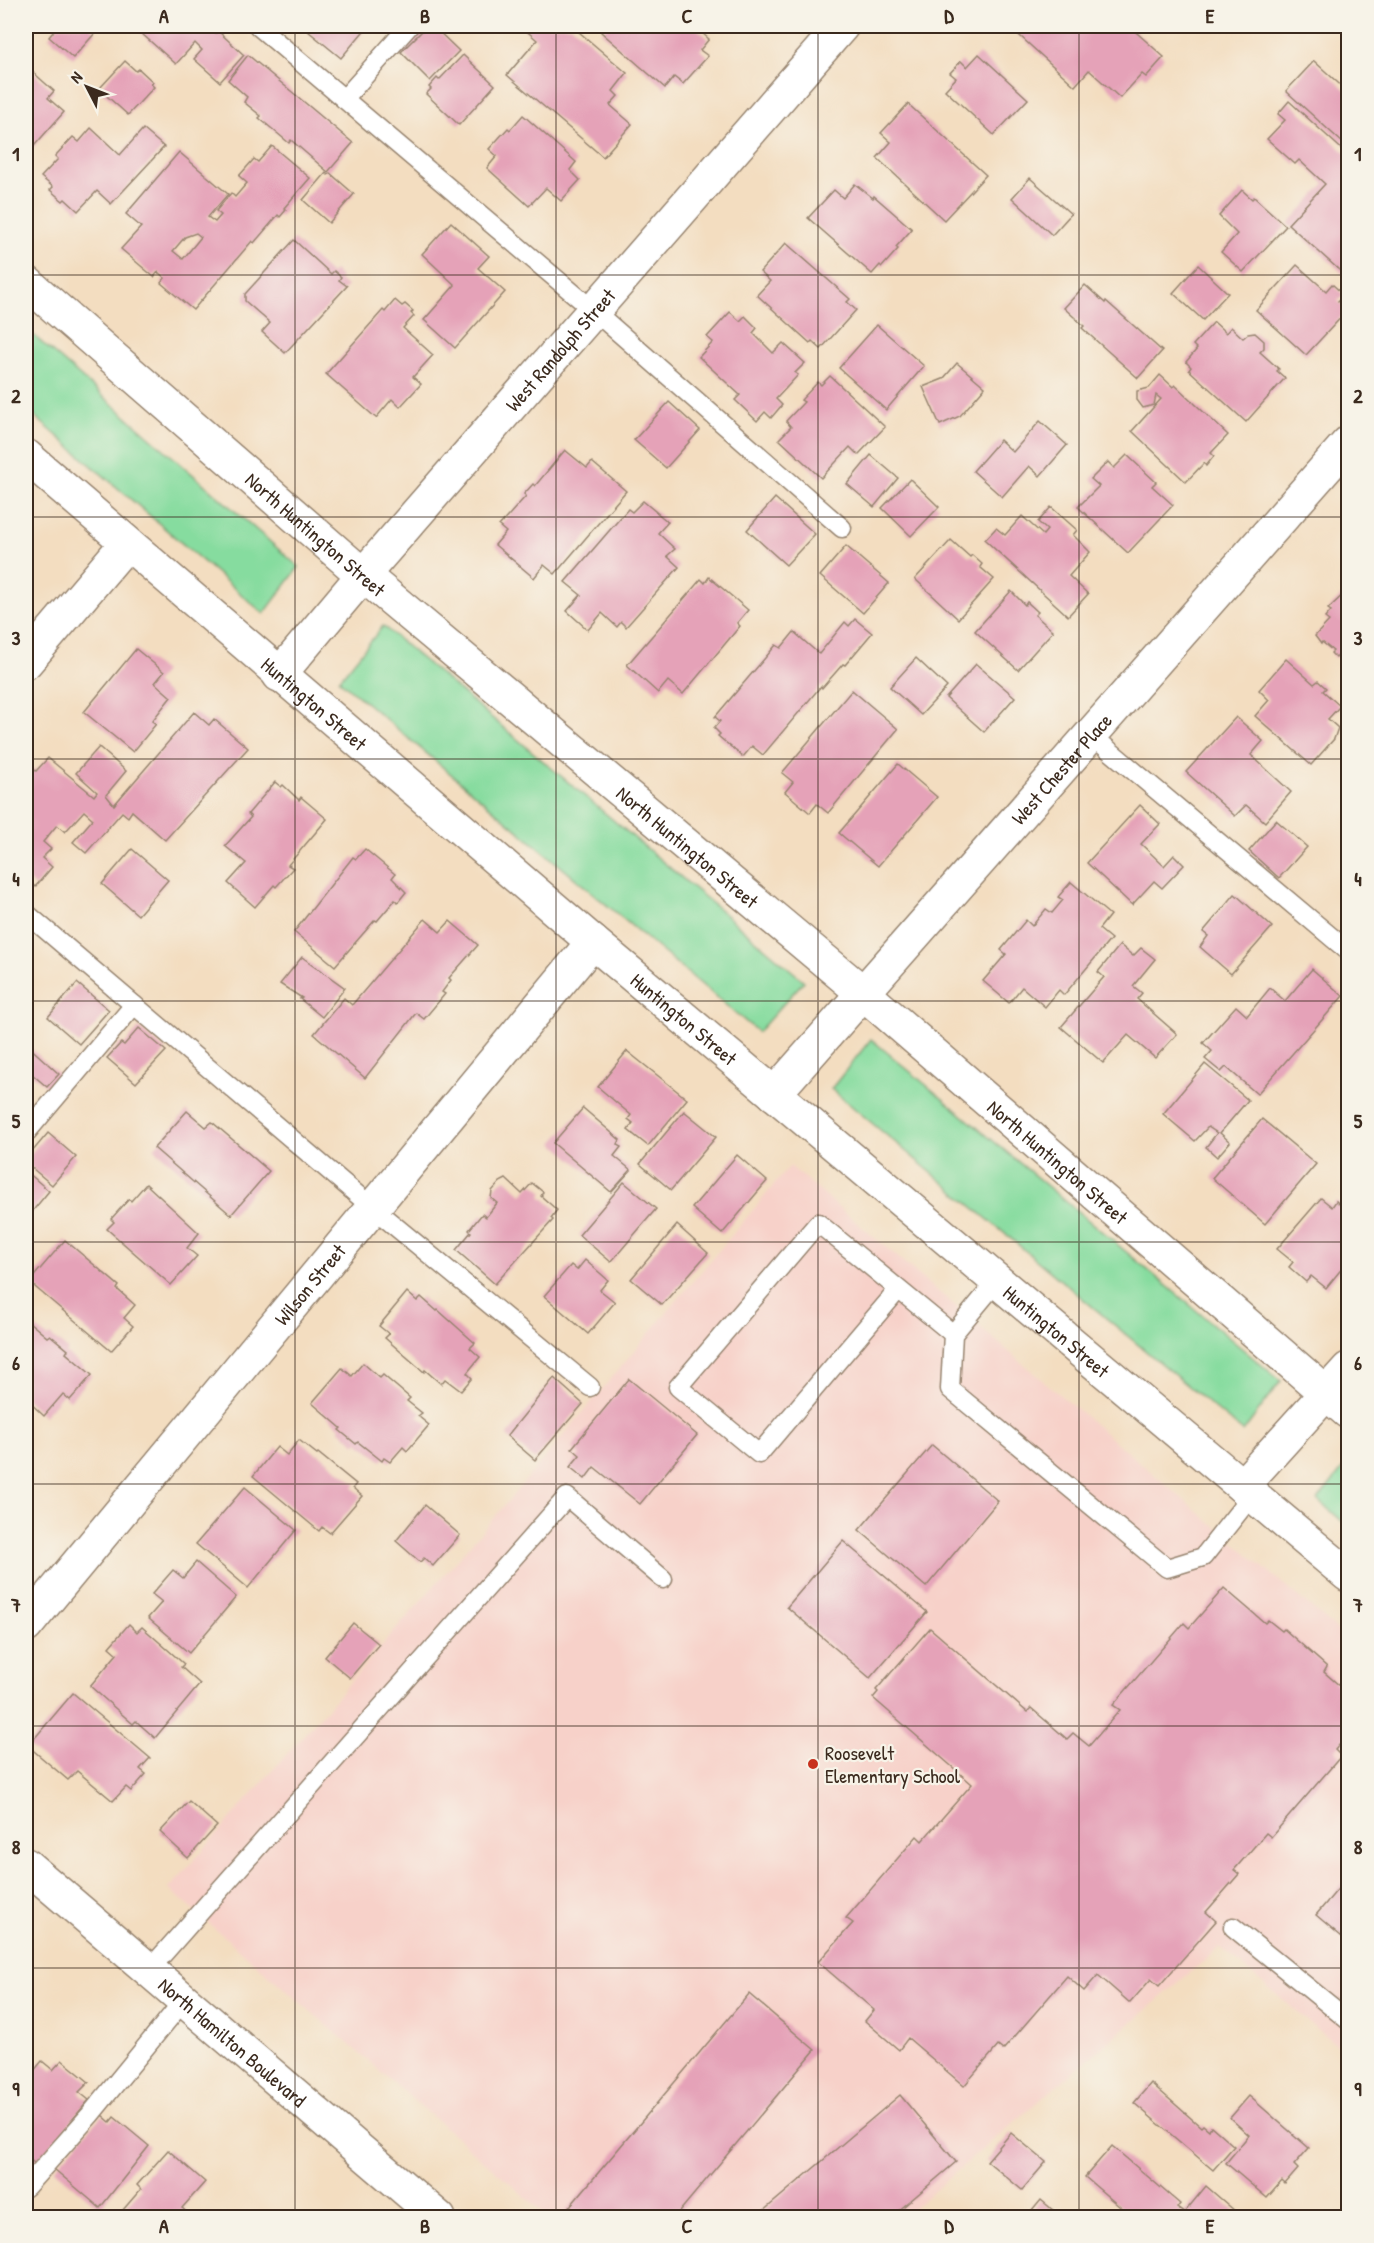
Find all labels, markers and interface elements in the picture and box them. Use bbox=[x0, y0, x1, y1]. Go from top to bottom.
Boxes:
text: A bbox=[159, 2, 169, 29]
text: B bbox=[420, 2, 430, 29]
text: C bbox=[682, 2, 693, 29]
text: D bbox=[944, 2, 954, 29]
text: E bbox=[1206, 2, 1215, 29]
north arrow bbox=[57, 57, 117, 117]
text: N bbox=[65, 66, 87, 87]
text: 1 bbox=[12, 140, 20, 167]
text: 1 bbox=[1354, 140, 1362, 167]
street label: West Randolph Street bbox=[499, 281, 622, 417]
text: 2 bbox=[11, 382, 21, 409]
text: 2 bbox=[1353, 382, 1363, 409]
street label: North Huntington Street bbox=[240, 466, 393, 603]
text: 3 bbox=[12, 624, 21, 651]
text: 3 bbox=[1354, 624, 1363, 651]
street label: Huntington Street bbox=[256, 650, 374, 757]
street label: West Chester Place bbox=[1005, 707, 1118, 830]
street label: North Huntington Street bbox=[611, 779, 765, 914]
text: 4 bbox=[12, 865, 20, 892]
text: 4 bbox=[1354, 865, 1362, 892]
street label: Huntington Street bbox=[626, 966, 744, 1072]
street label: North Huntington Street bbox=[982, 1093, 1135, 1230]
text: 5 bbox=[12, 1107, 21, 1134]
text: 5 bbox=[1354, 1107, 1363, 1134]
street label: Wilson Street bbox=[268, 1237, 352, 1331]
street label: Huntington Street bbox=[998, 1278, 1116, 1384]
text: 6 bbox=[12, 1349, 20, 1376]
text: 6 bbox=[1354, 1349, 1362, 1376]
text: 7 bbox=[10, 1591, 21, 1618]
text: 7 bbox=[1352, 1591, 1363, 1618]
place label: Roosevelt Elementary School bbox=[825, 1739, 961, 1789]
marker: Roosevelt Elementary School bbox=[806, 1757, 820, 1771]
text: 8 bbox=[12, 1833, 21, 1860]
text: 8 bbox=[1354, 1833, 1363, 1860]
street label: North Hamilton Boulevard bbox=[153, 1971, 313, 2113]
text: 9 bbox=[12, 2075, 20, 2102]
text: 9 bbox=[1354, 2075, 1362, 2102]
text: A bbox=[159, 2212, 169, 2239]
text: B bbox=[420, 2212, 430, 2239]
text: C bbox=[682, 2212, 693, 2239]
text: D bbox=[944, 2212, 954, 2239]
text: E bbox=[1206, 2212, 1215, 2239]

